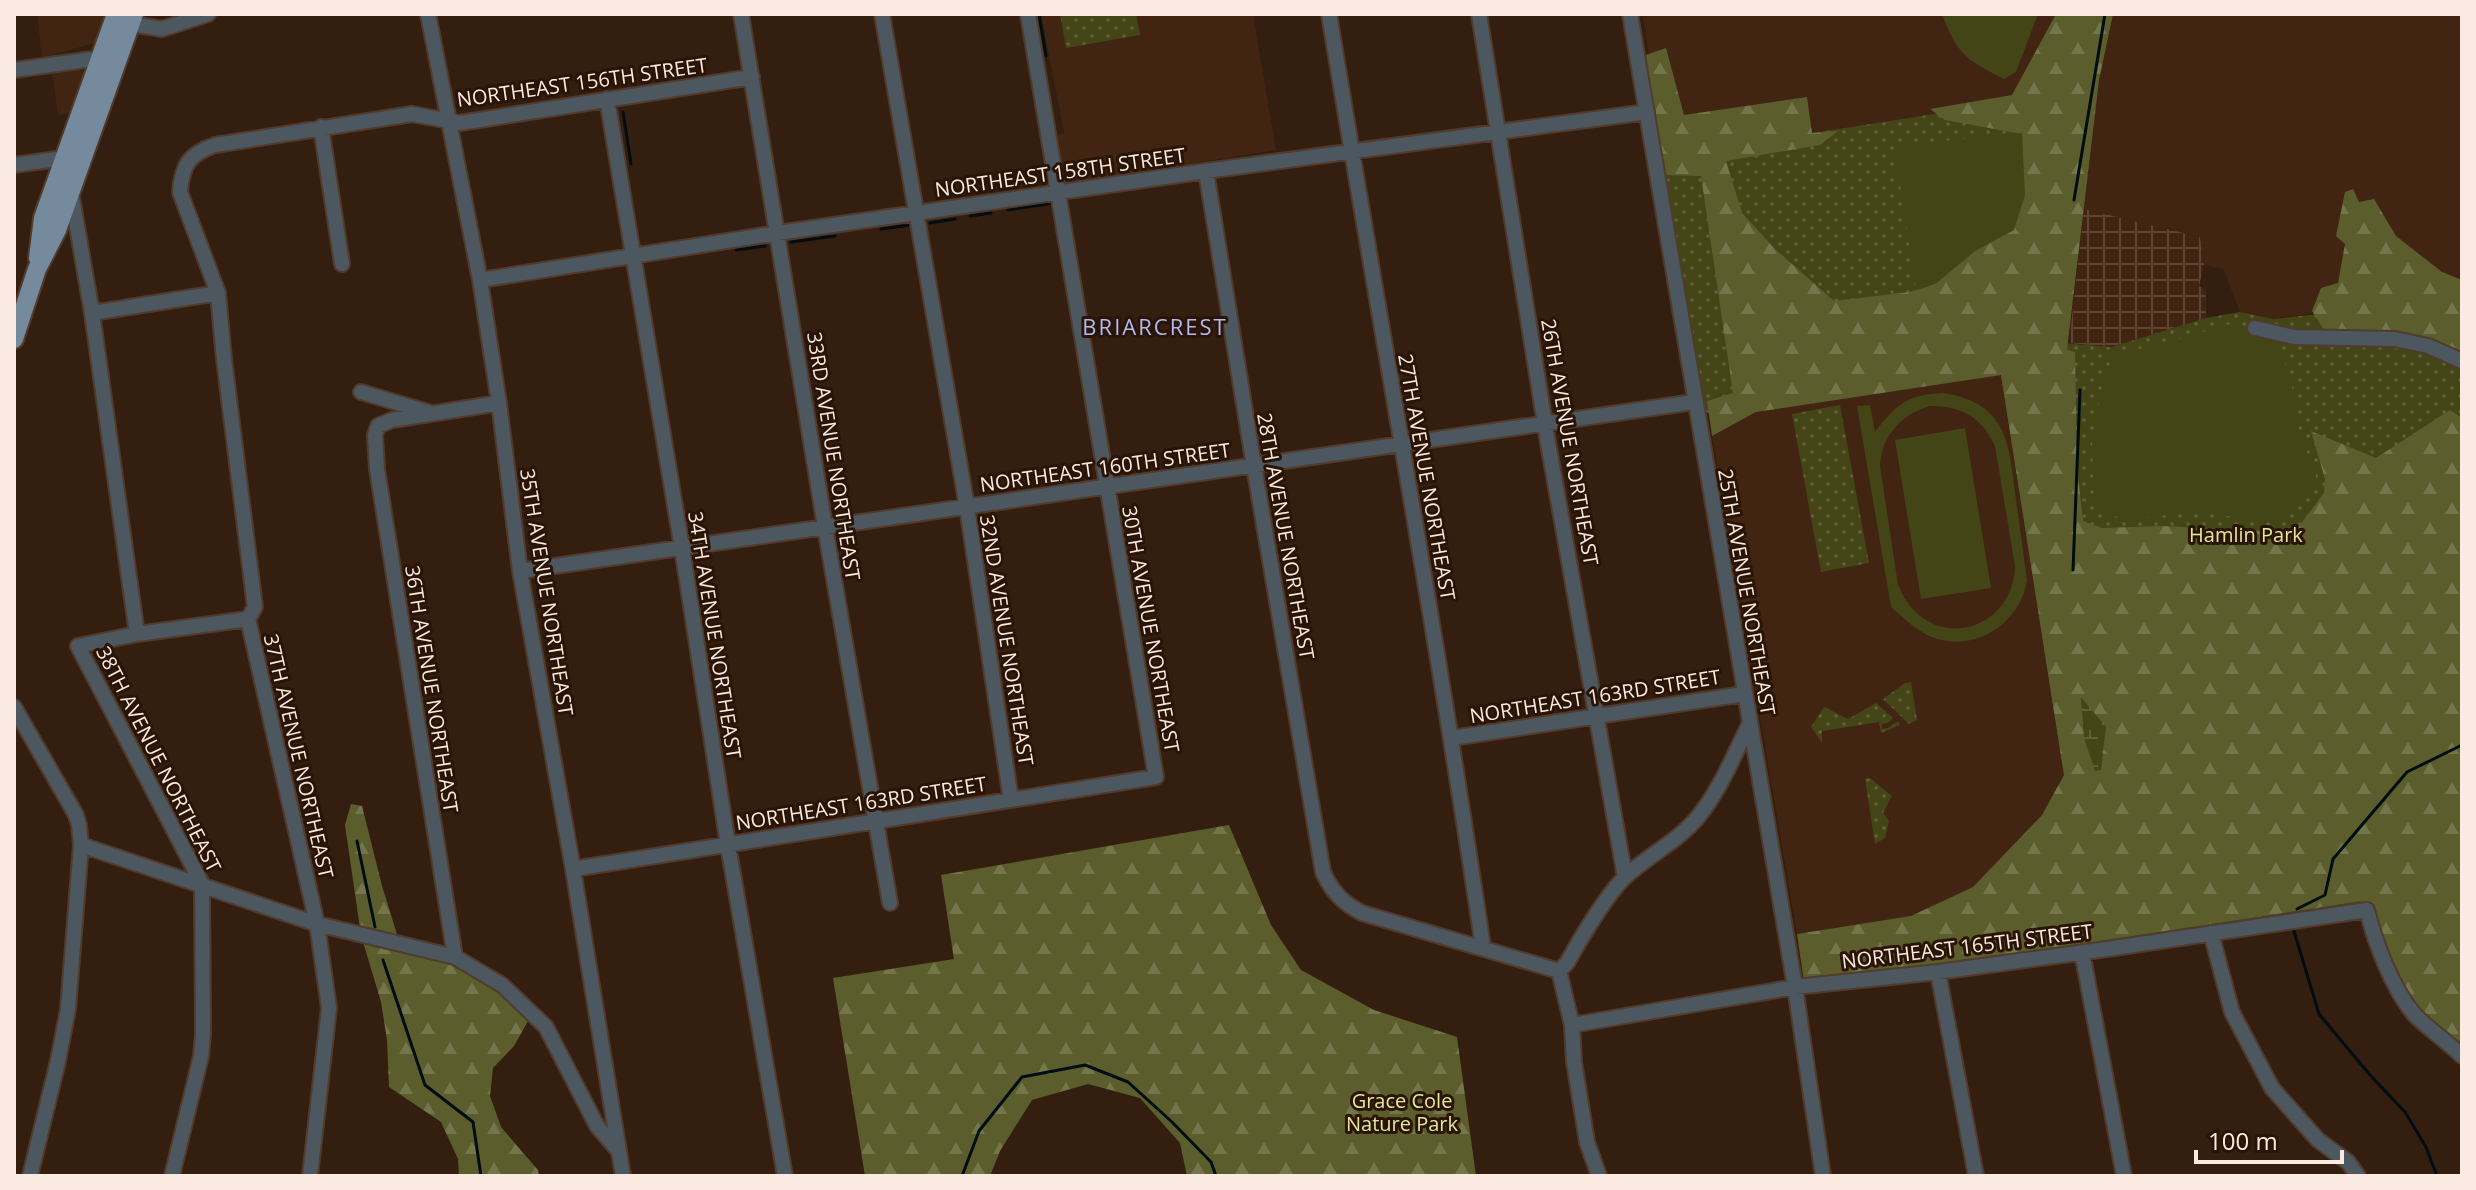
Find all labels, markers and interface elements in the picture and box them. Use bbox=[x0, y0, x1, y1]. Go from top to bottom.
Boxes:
street label: NORTHEAST 156TH STREET bbox=[455, 51, 709, 113]
street label: NORTHEAST 158TH STREET bbox=[933, 141, 1187, 203]
district label: BRIARCREST bbox=[1082, 311, 1228, 341]
street label: 26TH AVENUE NORTHEAST bbox=[1535, 317, 1605, 567]
street label: 33RD AVENUE NORTHEAST bbox=[801, 330, 867, 582]
street label: 27TH AVENUE NORTHEAST bbox=[1392, 352, 1462, 602]
street label: 28TH AVENUE NORTHEAST bbox=[1251, 411, 1321, 661]
street label: NORTHEAST 160TH STREET bbox=[978, 436, 1232, 498]
street label: 35TH AVENUE NORTHEAST bbox=[514, 466, 580, 718]
street label: 25TH AVENUE NORTHEAST bbox=[1712, 467, 1782, 717]
street label: 30TH AVENUE NORTHEAST bbox=[1116, 504, 1186, 754]
street label: 34TH AVENUE NORTHEAST bbox=[682, 509, 748, 761]
street label: 32ND AVENUE NORTHEAST bbox=[974, 513, 1040, 767]
park label: Hamlin Park bbox=[2189, 521, 2303, 548]
street label: 36TH AVENUE NORTHEAST bbox=[399, 563, 465, 815]
street label: 37TH AVENUE NORTHEAST bbox=[258, 631, 340, 881]
street label: 38TH AVENUE NORTHEAST bbox=[90, 642, 228, 876]
street label: NORTHEAST 163RD STREET bbox=[1468, 663, 1722, 729]
street label: NORTHEAST 163RD STREET bbox=[734, 770, 988, 836]
street label: NORTHEAST 165TH STREET bbox=[1840, 917, 2094, 975]
park label: Grace Cole Nature Park bbox=[1346, 1087, 1458, 1137]
scale bar bbox=[2196, 1114, 2342, 1164]
text: 100 m bbox=[2208, 1124, 2278, 1157]

